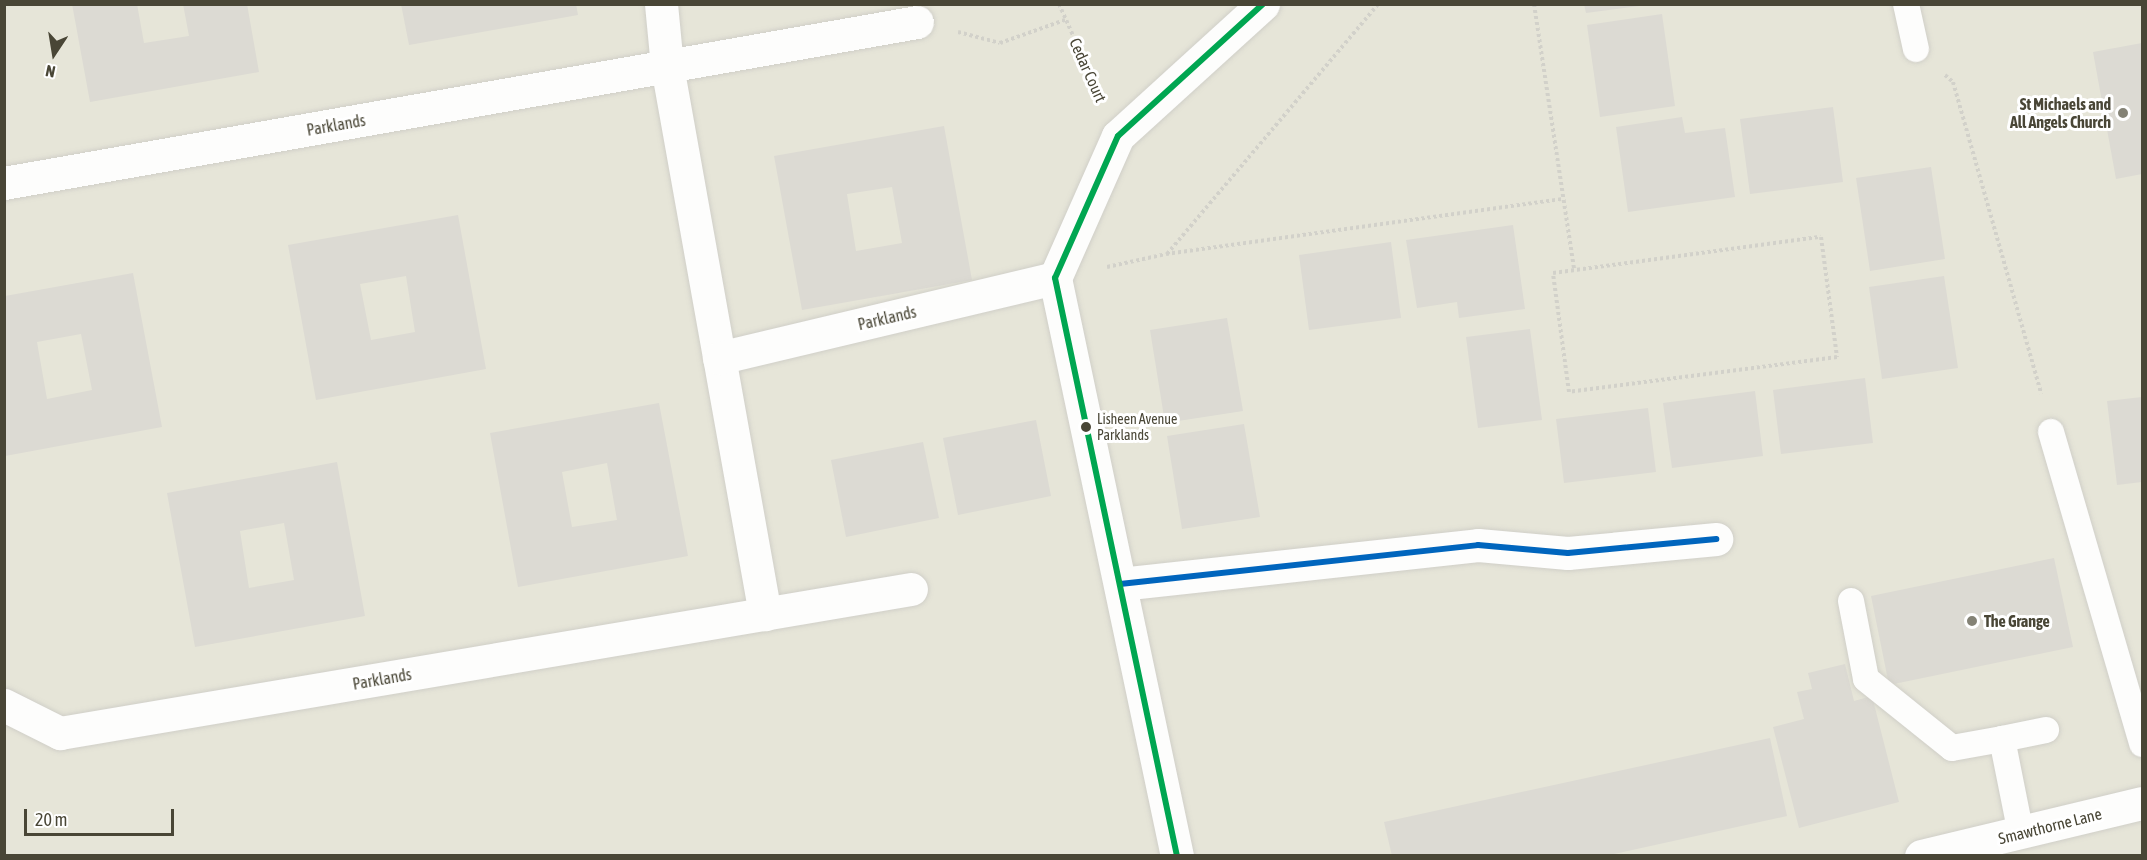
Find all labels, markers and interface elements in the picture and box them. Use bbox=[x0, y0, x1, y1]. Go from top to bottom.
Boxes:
north arrow bbox=[24, 24, 84, 84]
street label: Cedar Court bbox=[1065, 35, 1111, 105]
text: N bbox=[44, 62, 57, 81]
place label: St Michaels and All Angels Church bbox=[2010, 94, 2111, 132]
marker: St Michaels and All Angels Church bbox=[2116, 106, 2130, 120]
street label: Parklands bbox=[305, 110, 367, 140]
street label: Parklands bbox=[856, 302, 918, 334]
place label: Lisheen Avenue Parklands bbox=[1097, 411, 1177, 443]
marker: Lisheen Avenue Parklands bbox=[1080, 421, 1092, 433]
place label: The Grange bbox=[1984, 611, 2050, 631]
marker: The Grange bbox=[1965, 614, 1979, 628]
street label: Parklands bbox=[351, 664, 413, 694]
scale bar bbox=[27, 797, 177, 835]
street label: Smawthorne Lane bbox=[1996, 804, 2104, 848]
text: 20 m bbox=[35, 809, 67, 830]

